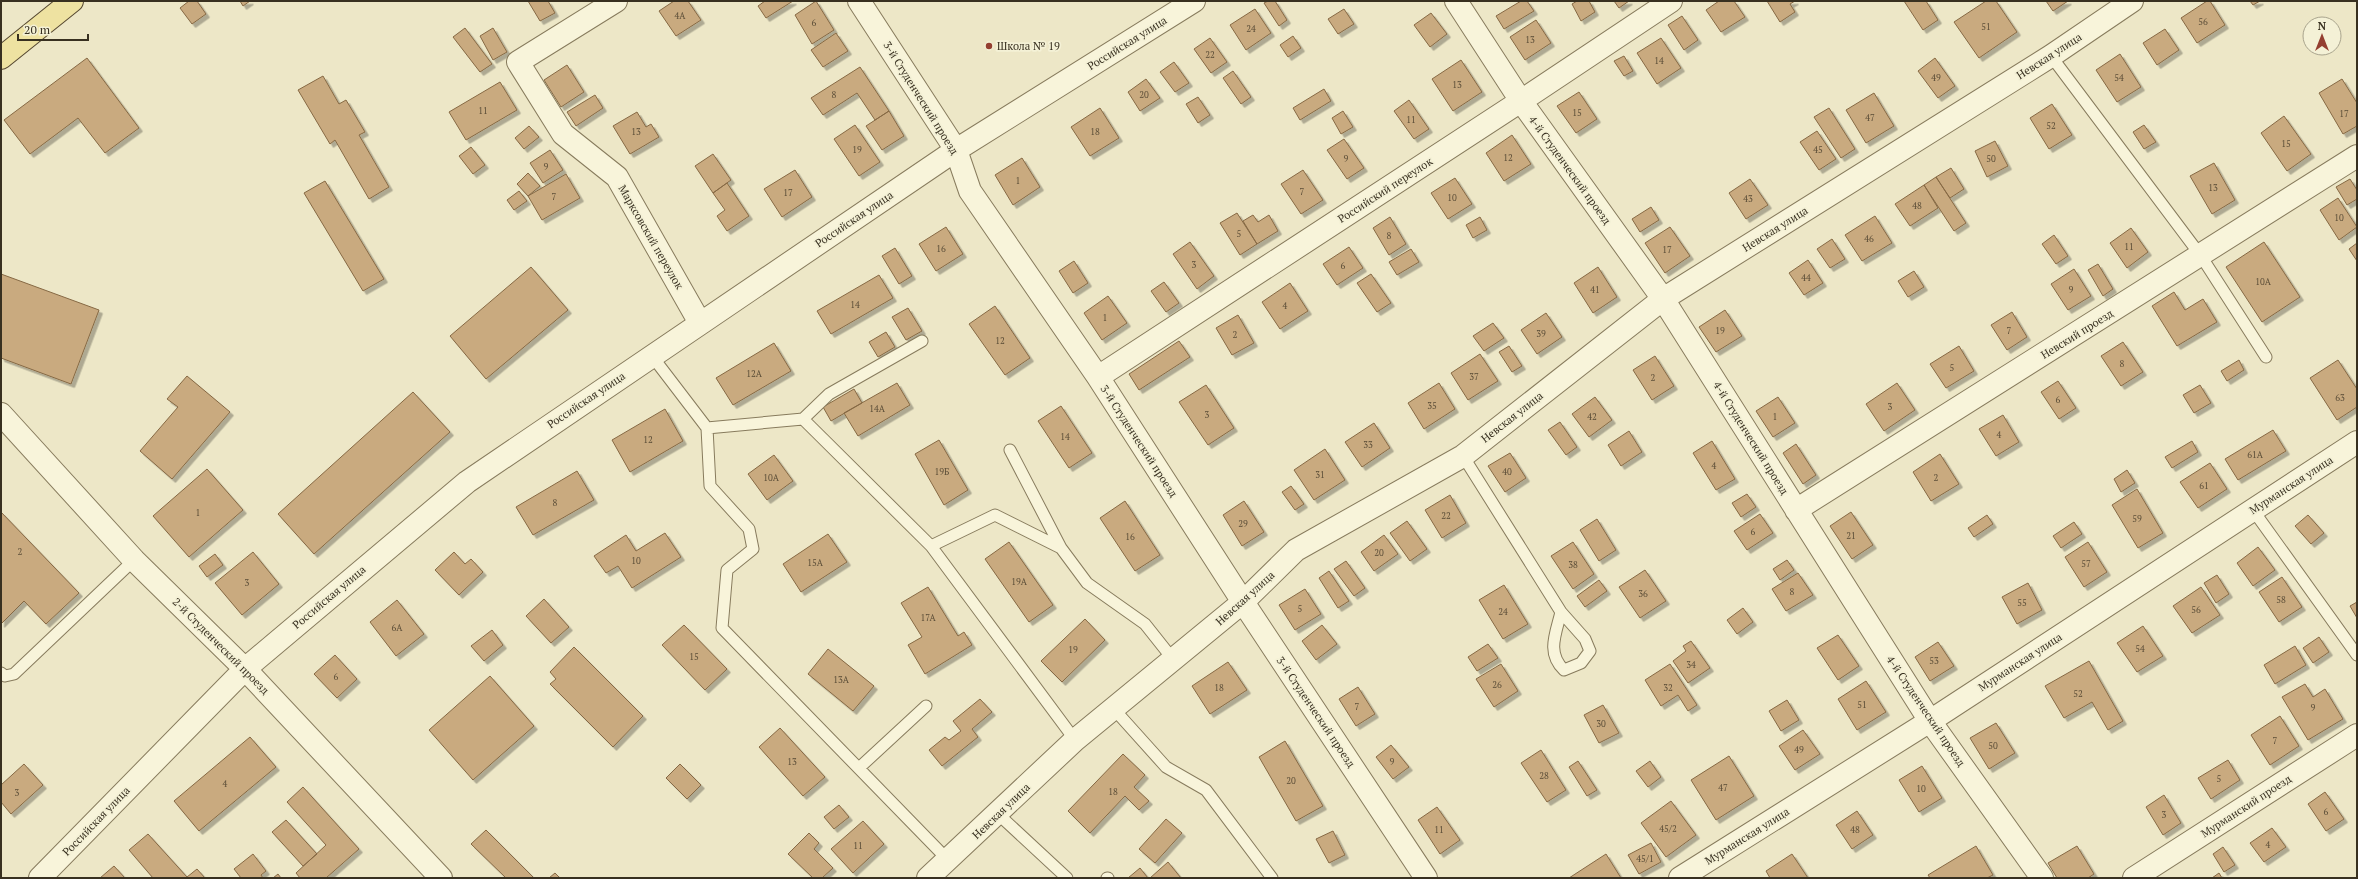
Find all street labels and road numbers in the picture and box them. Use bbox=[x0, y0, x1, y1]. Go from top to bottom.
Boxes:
street label: Российская улица bbox=[1085, 13, 1170, 73]
street label: Невская улица bbox=[2014, 30, 2085, 82]
street label: 3-й Студенческий проезд bbox=[880, 39, 962, 157]
street label: 4-й Студенческий проезд bbox=[1526, 113, 1614, 227]
street label: Российский переулок bbox=[1335, 154, 1435, 226]
street label: Марксовский переулок bbox=[615, 182, 687, 292]
street label: Российская улица bbox=[812, 187, 896, 250]
street label: Невская улица bbox=[1740, 203, 1811, 255]
street label: Невский проезд bbox=[2038, 306, 2116, 362]
street label: Российская улица bbox=[544, 368, 628, 431]
street label: 4-й Студенческий проезд bbox=[1711, 379, 1791, 497]
street label: 3-й Студенческий проезд bbox=[1097, 382, 1181, 500]
street label: Невская улица bbox=[1478, 388, 1546, 446]
street label: Мурманская улица bbox=[2246, 452, 2336, 517]
street label: Российская улица bbox=[290, 562, 369, 632]
street label: Невская улица bbox=[1213, 567, 1278, 628]
street label: 2-й Студенческий проезд bbox=[170, 595, 272, 697]
street label: Мурманская улица bbox=[1975, 629, 2065, 694]
street label: 4-й Студенческий проезд bbox=[1884, 653, 1968, 769]
street label: 3-й Студенческий проезд bbox=[1274, 654, 1358, 770]
street label: Мурманский проезд bbox=[2198, 772, 2294, 840]
street label: Невская улица bbox=[969, 780, 1033, 842]
street label: Российская улица bbox=[59, 783, 133, 859]
street label: Мурманская улица bbox=[1702, 804, 1792, 868]

